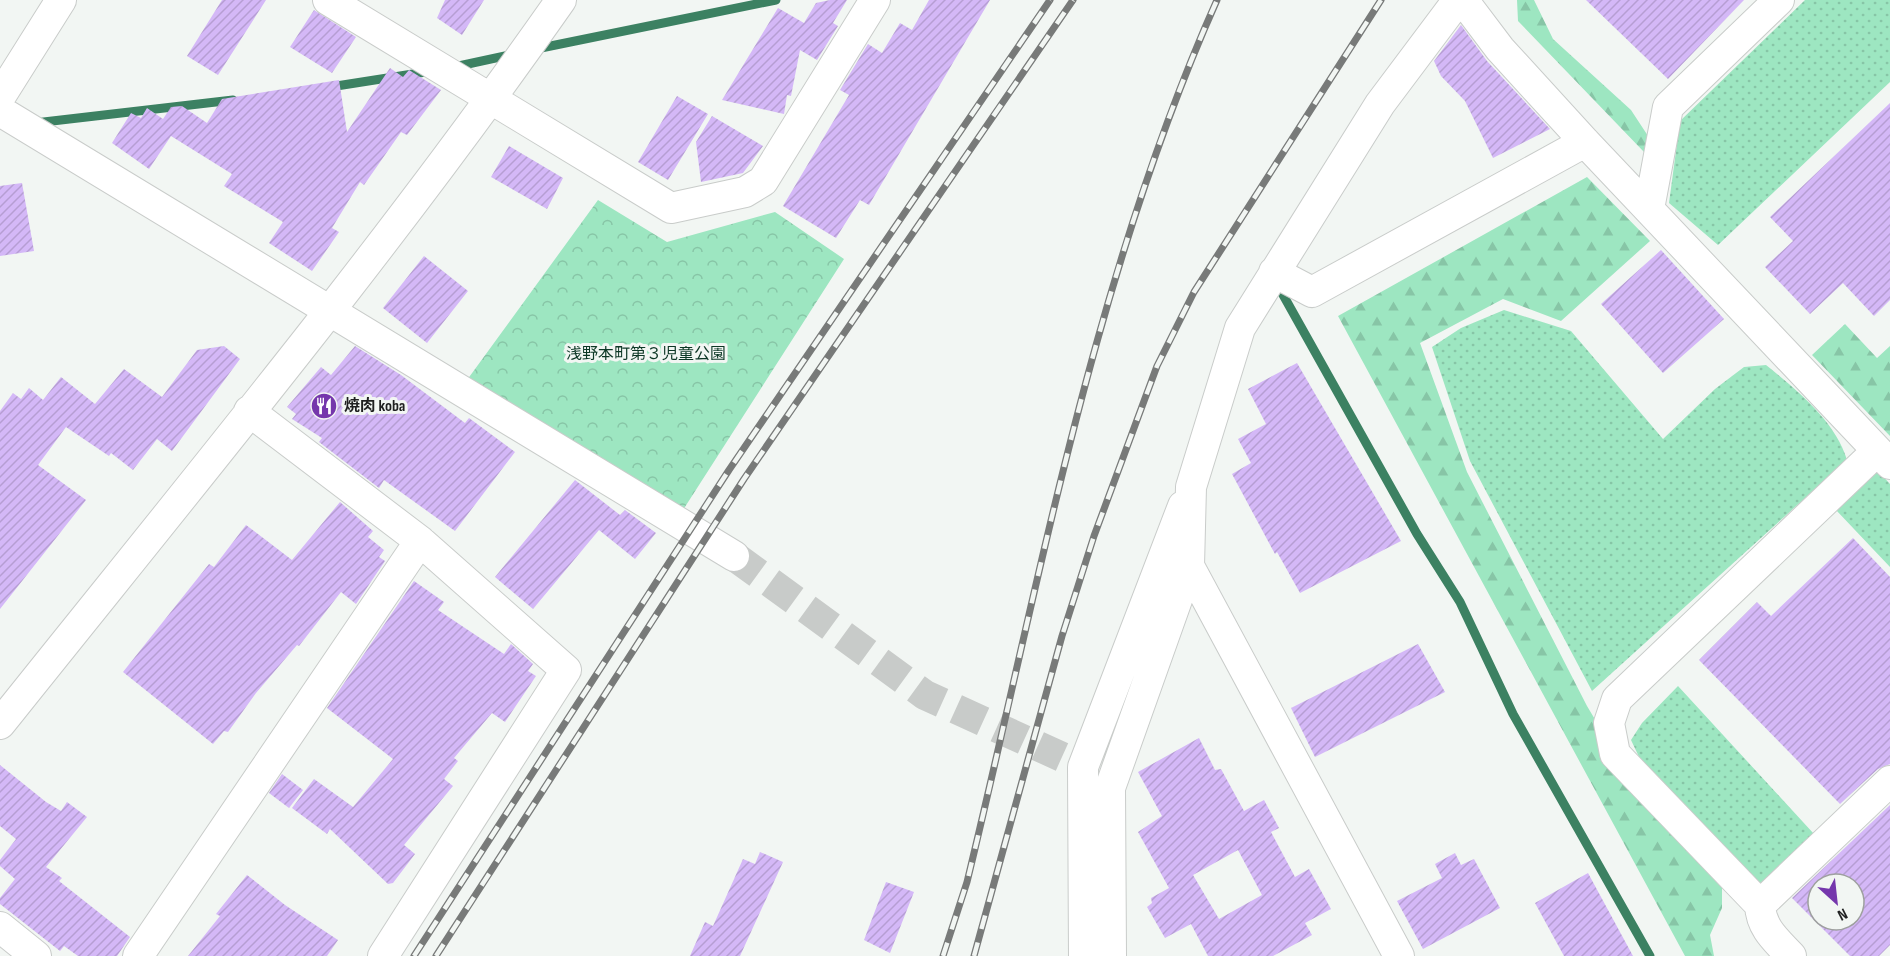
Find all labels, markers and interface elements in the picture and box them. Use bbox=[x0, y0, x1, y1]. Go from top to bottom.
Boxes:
park label: 浅野本町第３児童公園 bbox=[566, 345, 726, 364]
restaurant icon: 焼肉 koba bbox=[309, 391, 339, 421]
place label: 焼肉 koba bbox=[344, 397, 405, 416]
north arrow bbox=[1806, 872, 1866, 932]
text: N bbox=[1834, 904, 1850, 924]

